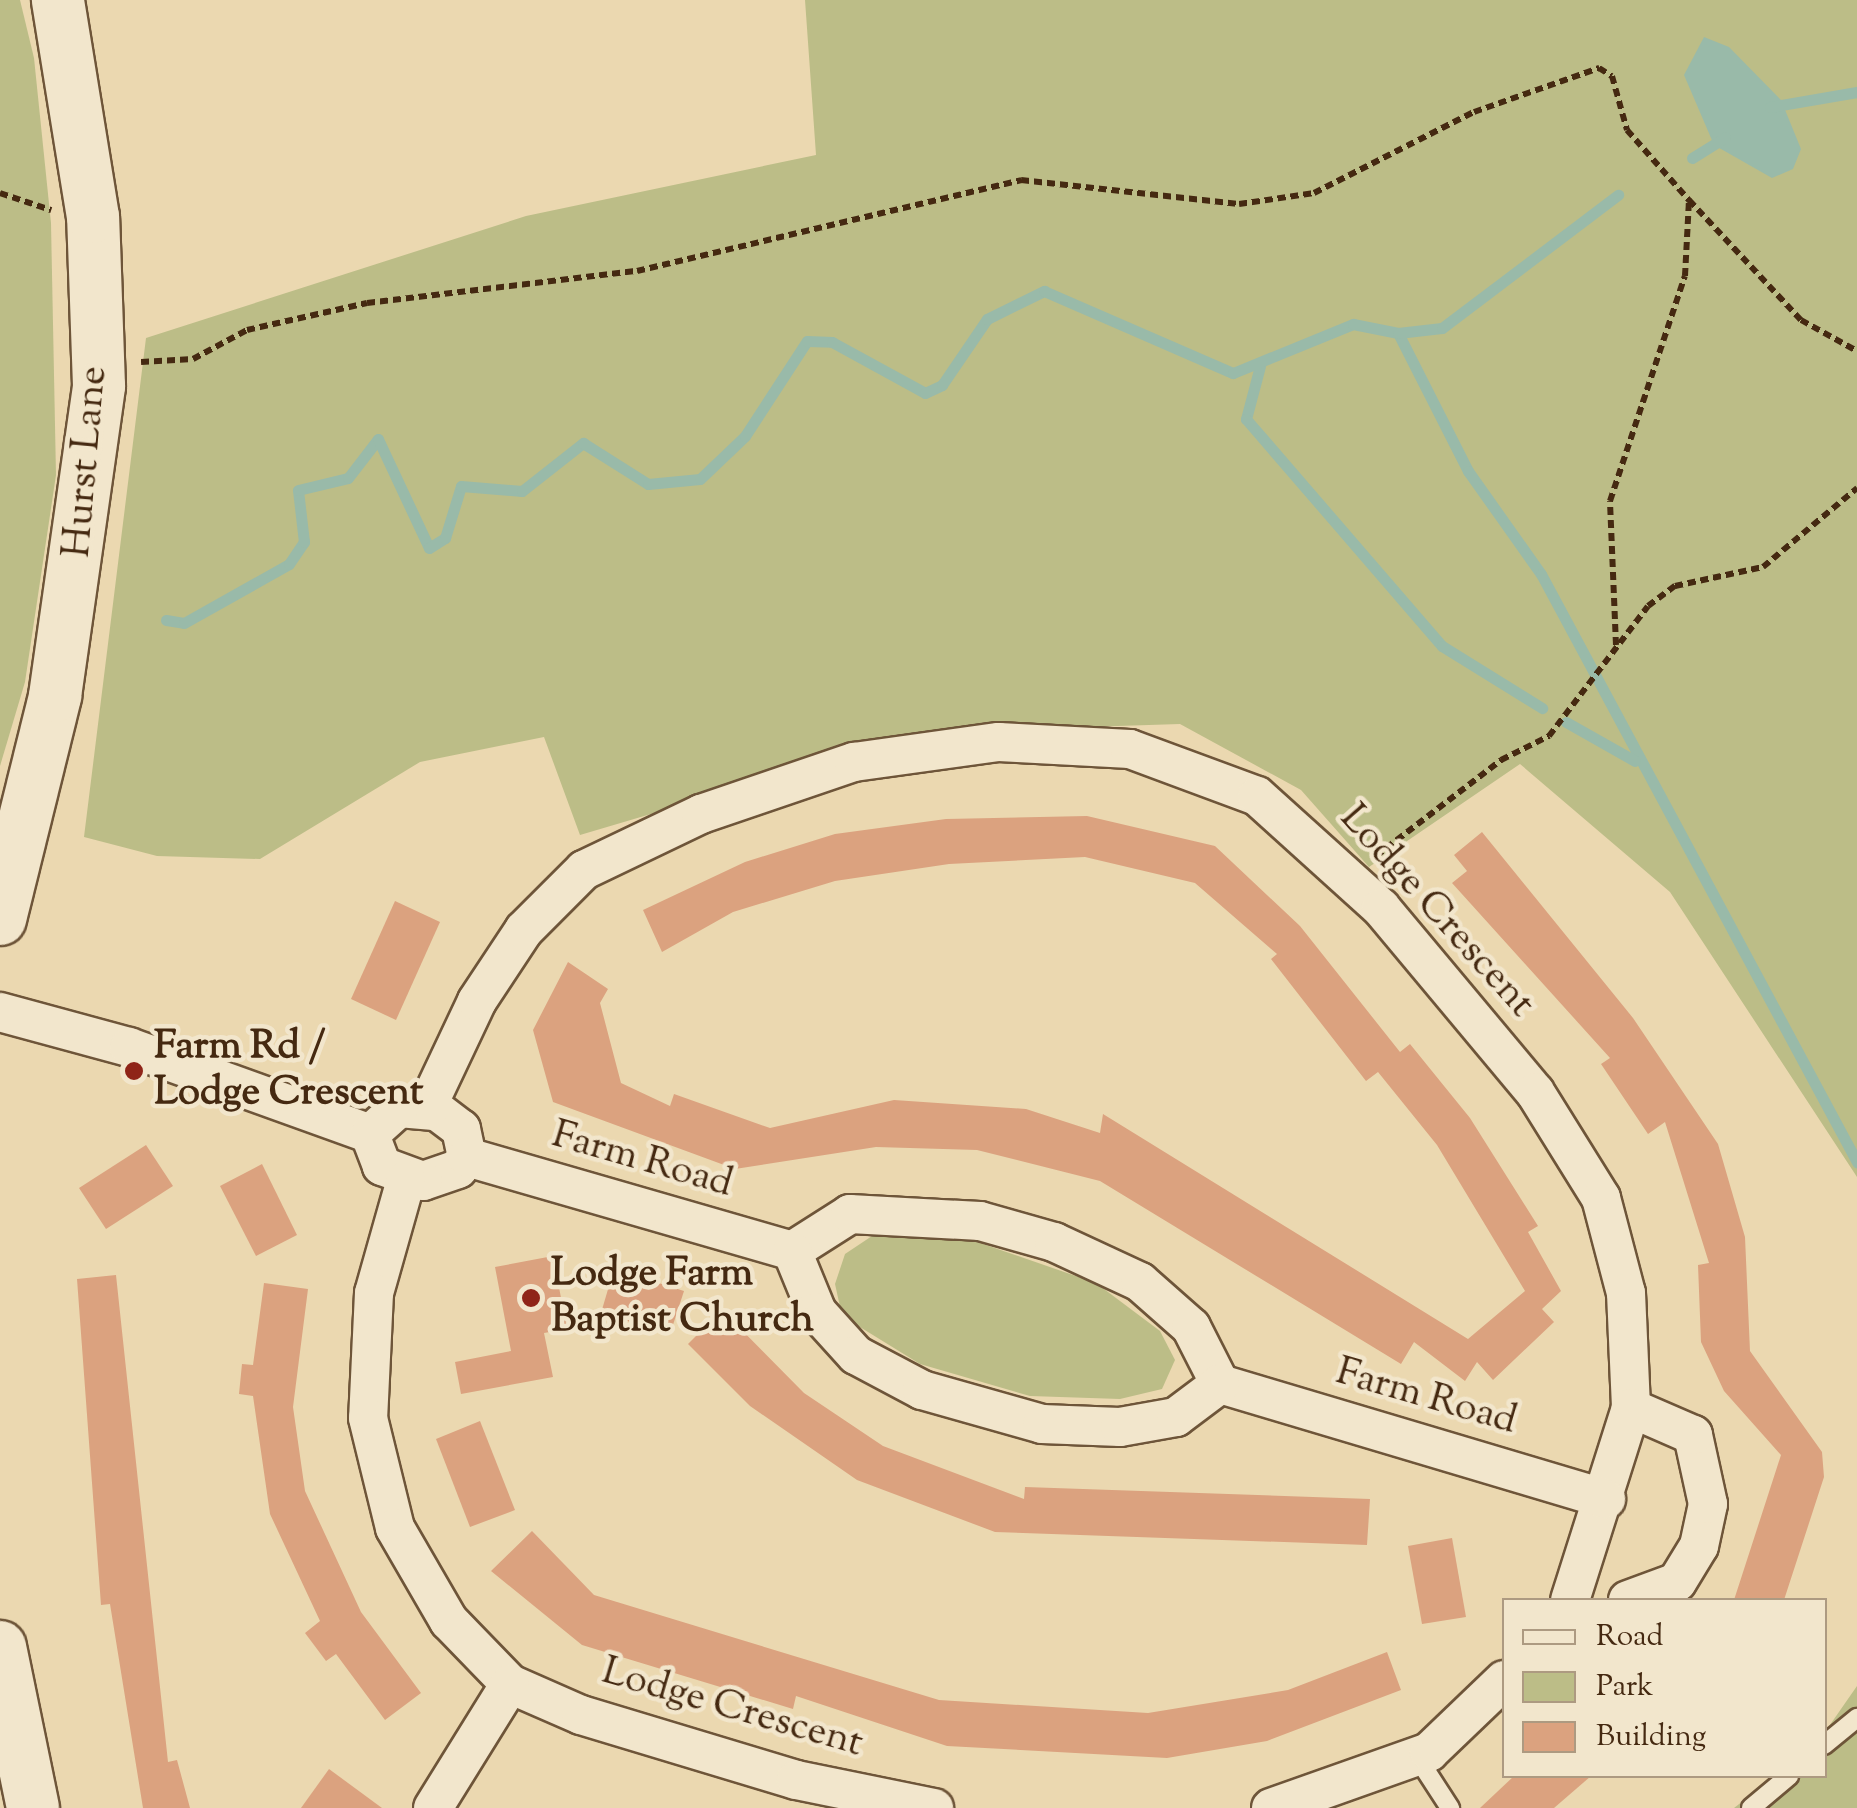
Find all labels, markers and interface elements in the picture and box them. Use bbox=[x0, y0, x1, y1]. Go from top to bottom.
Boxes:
street label: Hurst Lane bbox=[55, 364, 119, 560]
street label: Lodge Crescent bbox=[1328, 796, 1544, 1028]
place label: Farm Rd / Lodge Crescent bbox=[154, 1024, 423, 1118]
marker: Farm Rd / Lodge Crescent bbox=[123, 1060, 145, 1082]
street label: Farm Road bbox=[546, 1112, 738, 1210]
place label: Lodge Farm Baptist Church bbox=[551, 1251, 814, 1345]
marker: Lodge Farm Baptist Church bbox=[520, 1287, 542, 1309]
street label: Farm Road bbox=[1330, 1349, 1522, 1447]
legend bbox=[1502, 1598, 1827, 1778]
text: Road bbox=[1596, 1616, 1663, 1659]
street label: Lodge Crescent bbox=[596, 1649, 868, 1769]
text: Park bbox=[1596, 1666, 1653, 1709]
text: Building bbox=[1596, 1716, 1706, 1759]

